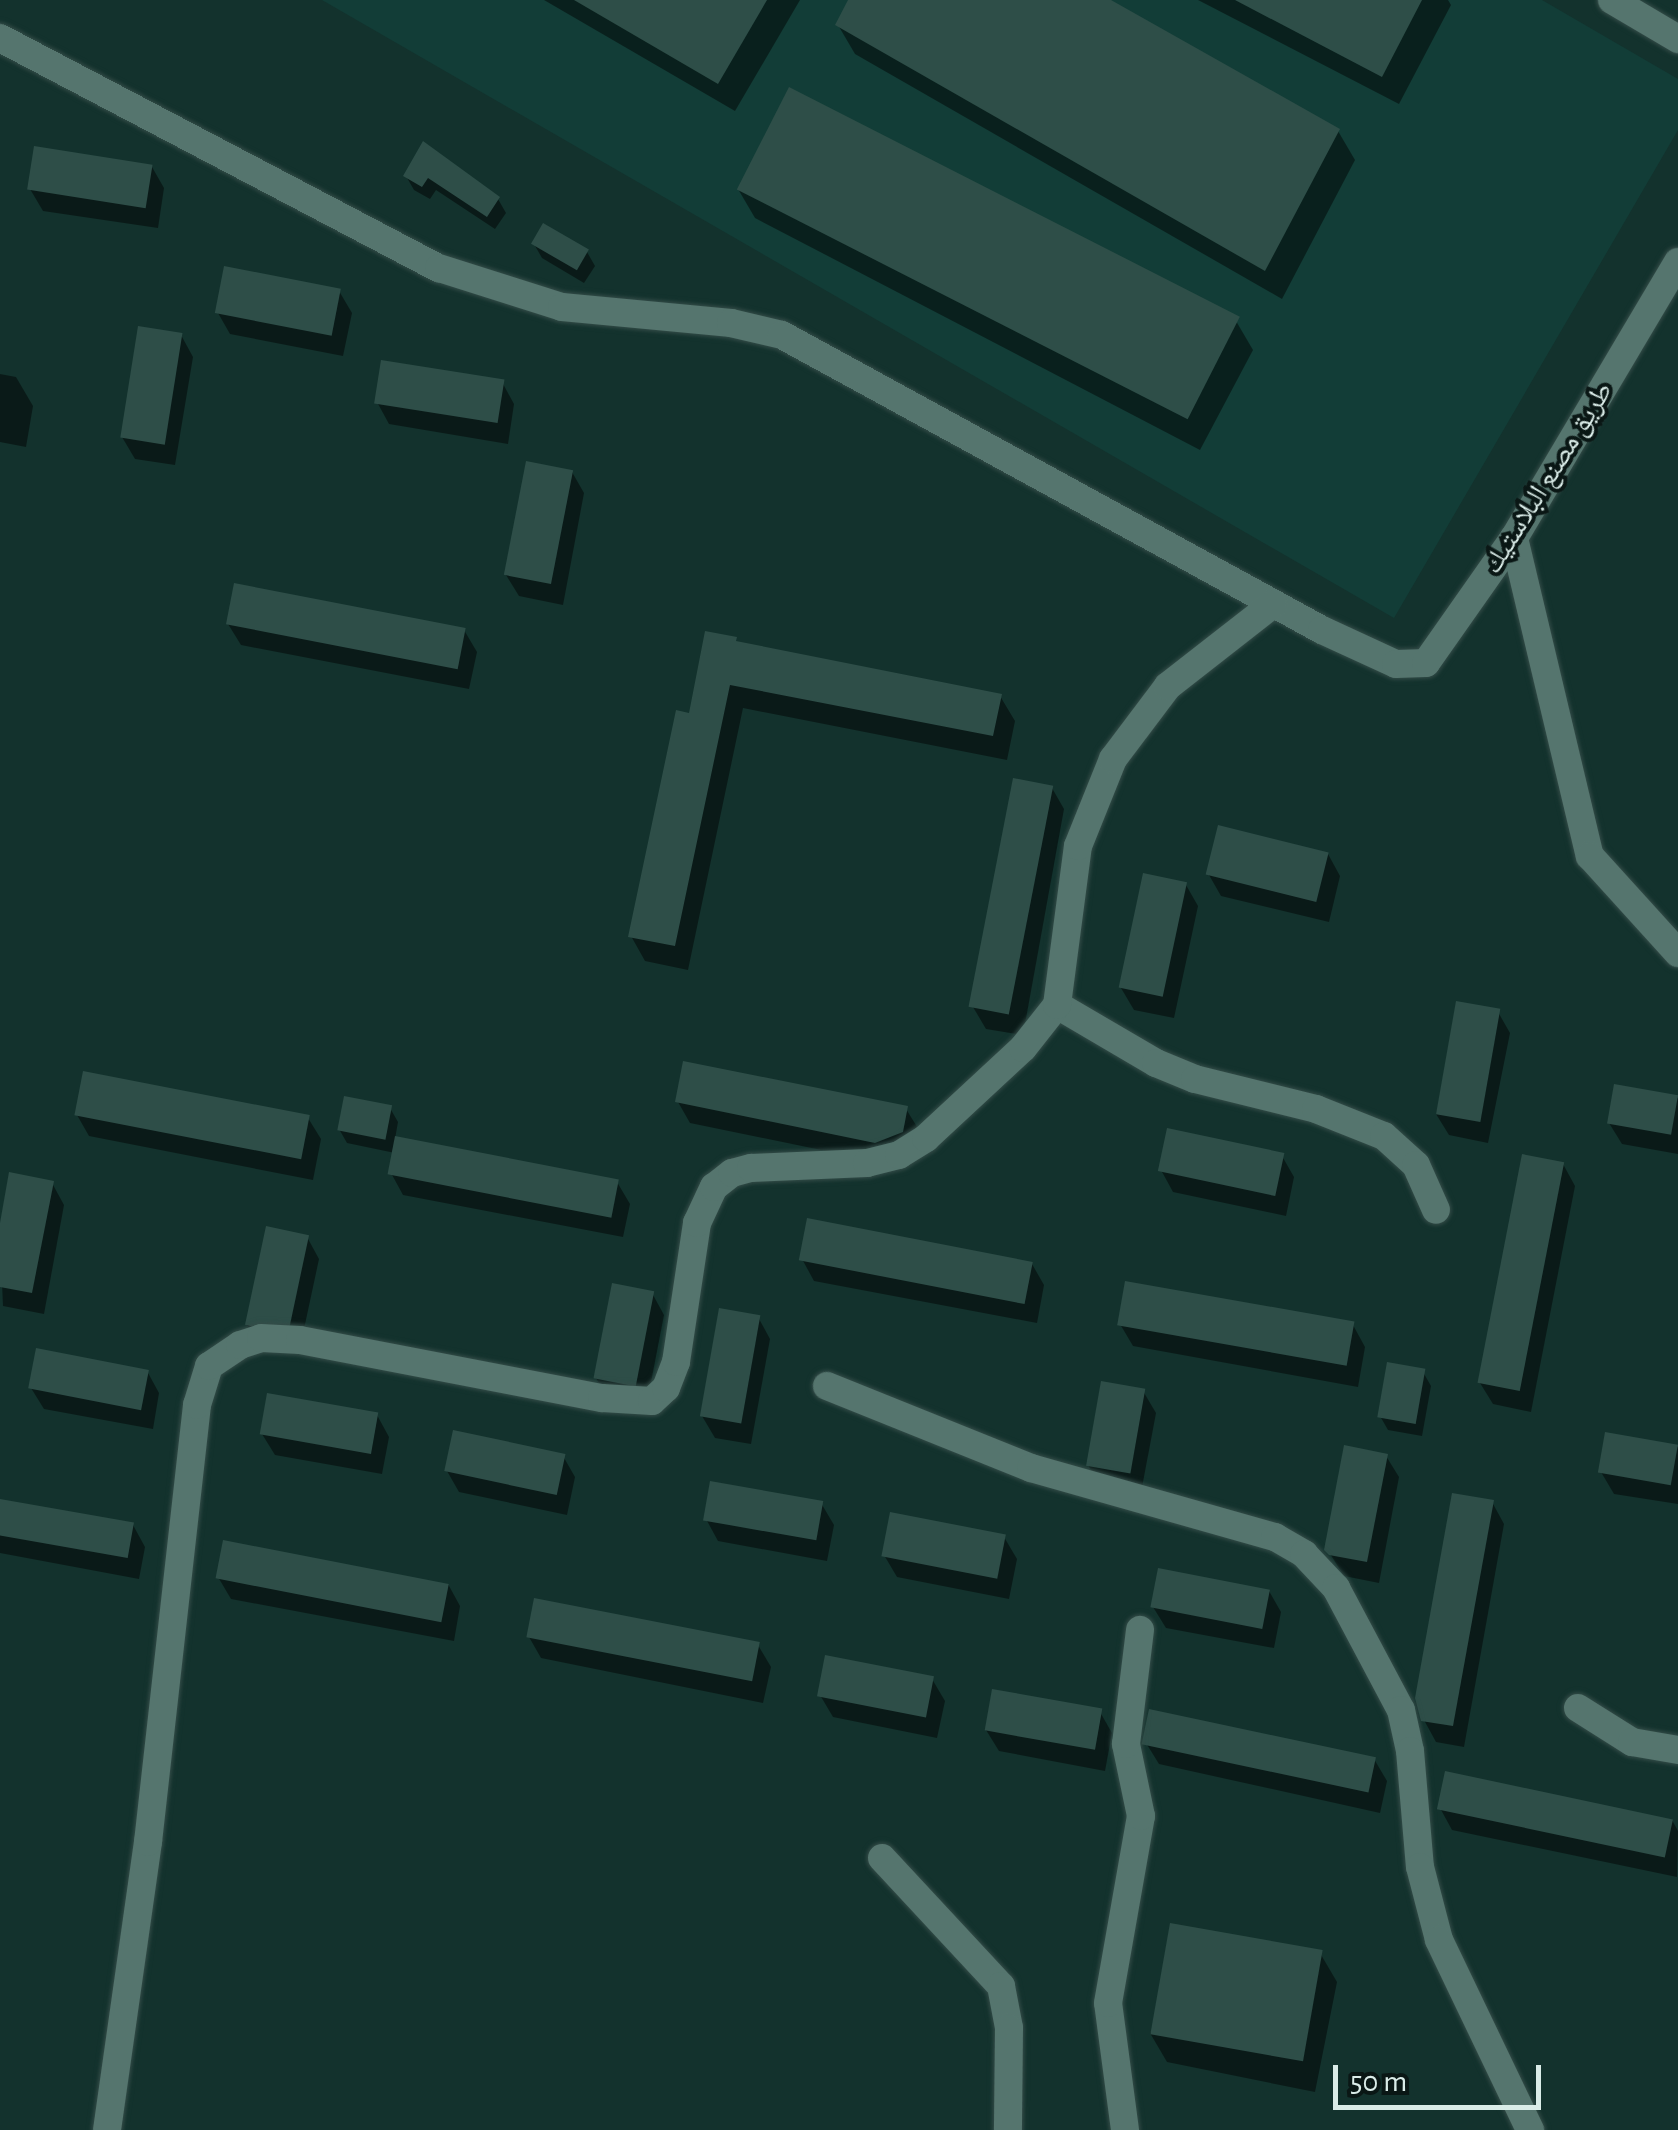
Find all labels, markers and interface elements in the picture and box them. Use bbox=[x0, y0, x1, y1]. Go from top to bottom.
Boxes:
street label: طريق مصنع البلاستيك bbox=[1476, 376, 1620, 580]
scale bar bbox=[1338, 2045, 1546, 2107]
text: 50 m bbox=[1350, 2067, 1407, 2097]

